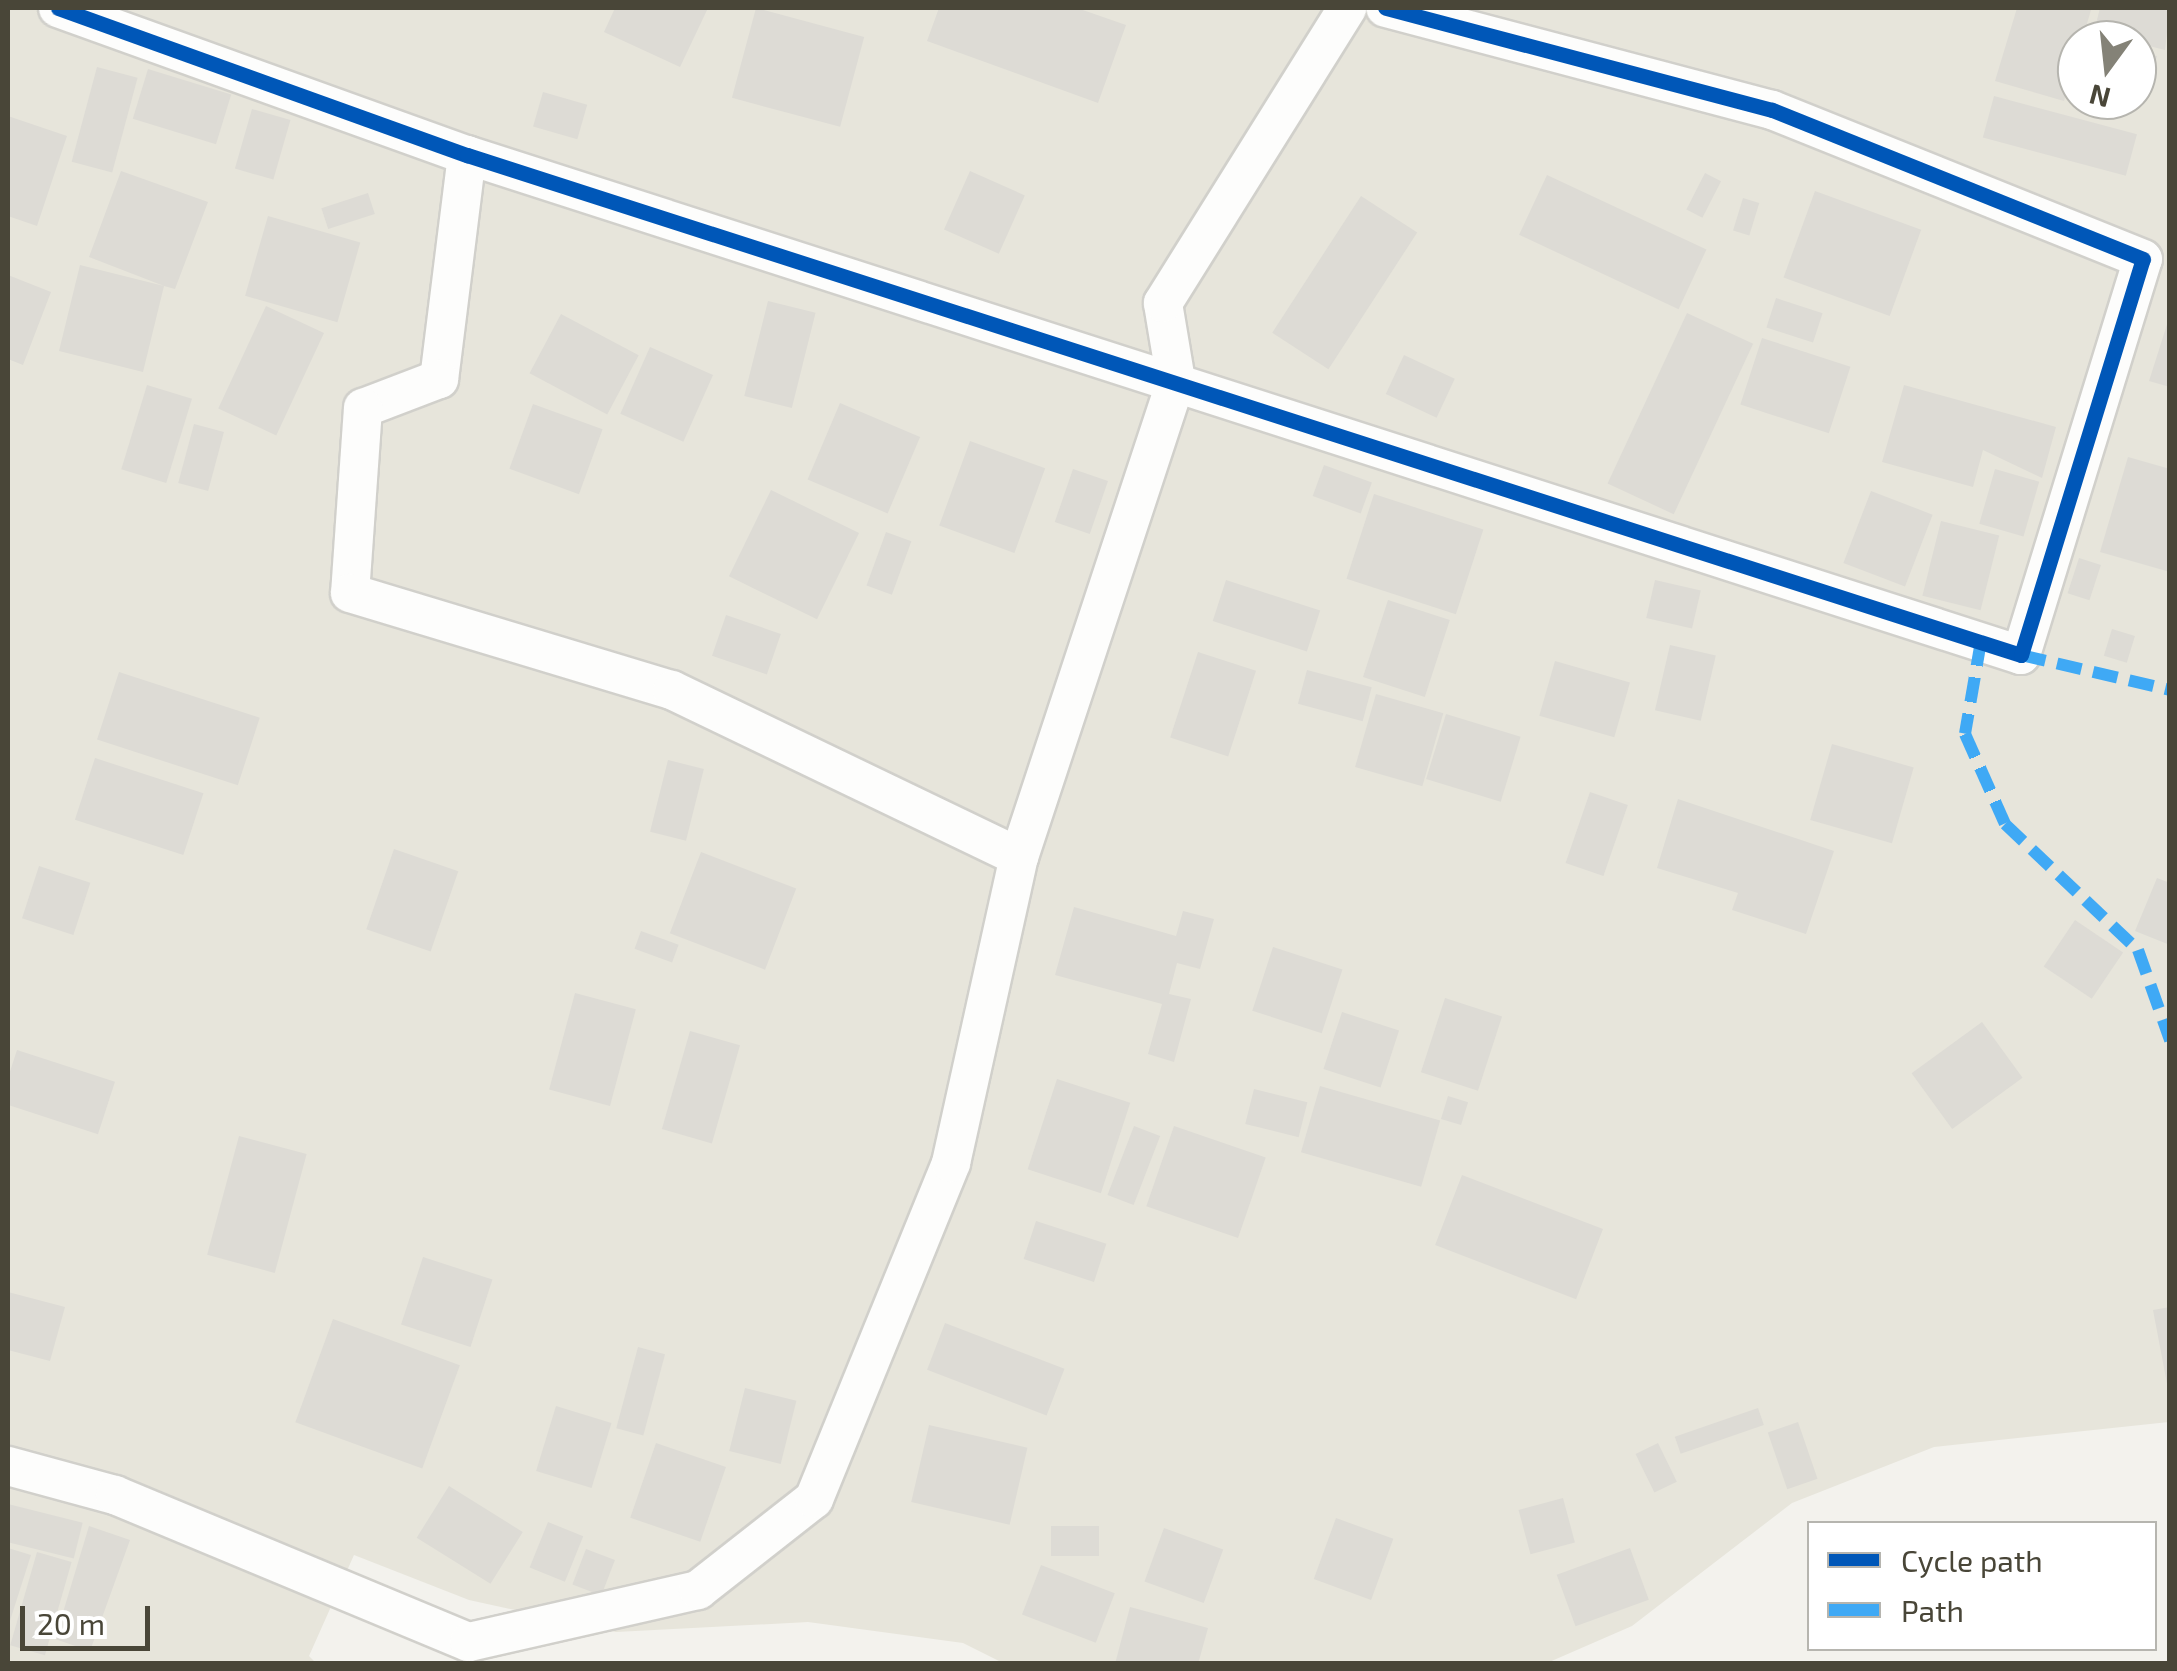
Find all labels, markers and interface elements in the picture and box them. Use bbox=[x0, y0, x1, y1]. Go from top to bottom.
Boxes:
north arrow bbox=[2057, 20, 2157, 120]
text: N bbox=[2086, 78, 2114, 116]
legend bbox=[1807, 1521, 2157, 1651]
text: Cycle path bbox=[1901, 1542, 2043, 1578]
scale bar bbox=[25, 1586, 155, 1648]
text: Path bbox=[1901, 1592, 1964, 1628]
text: 20 m bbox=[37, 1605, 105, 1641]

